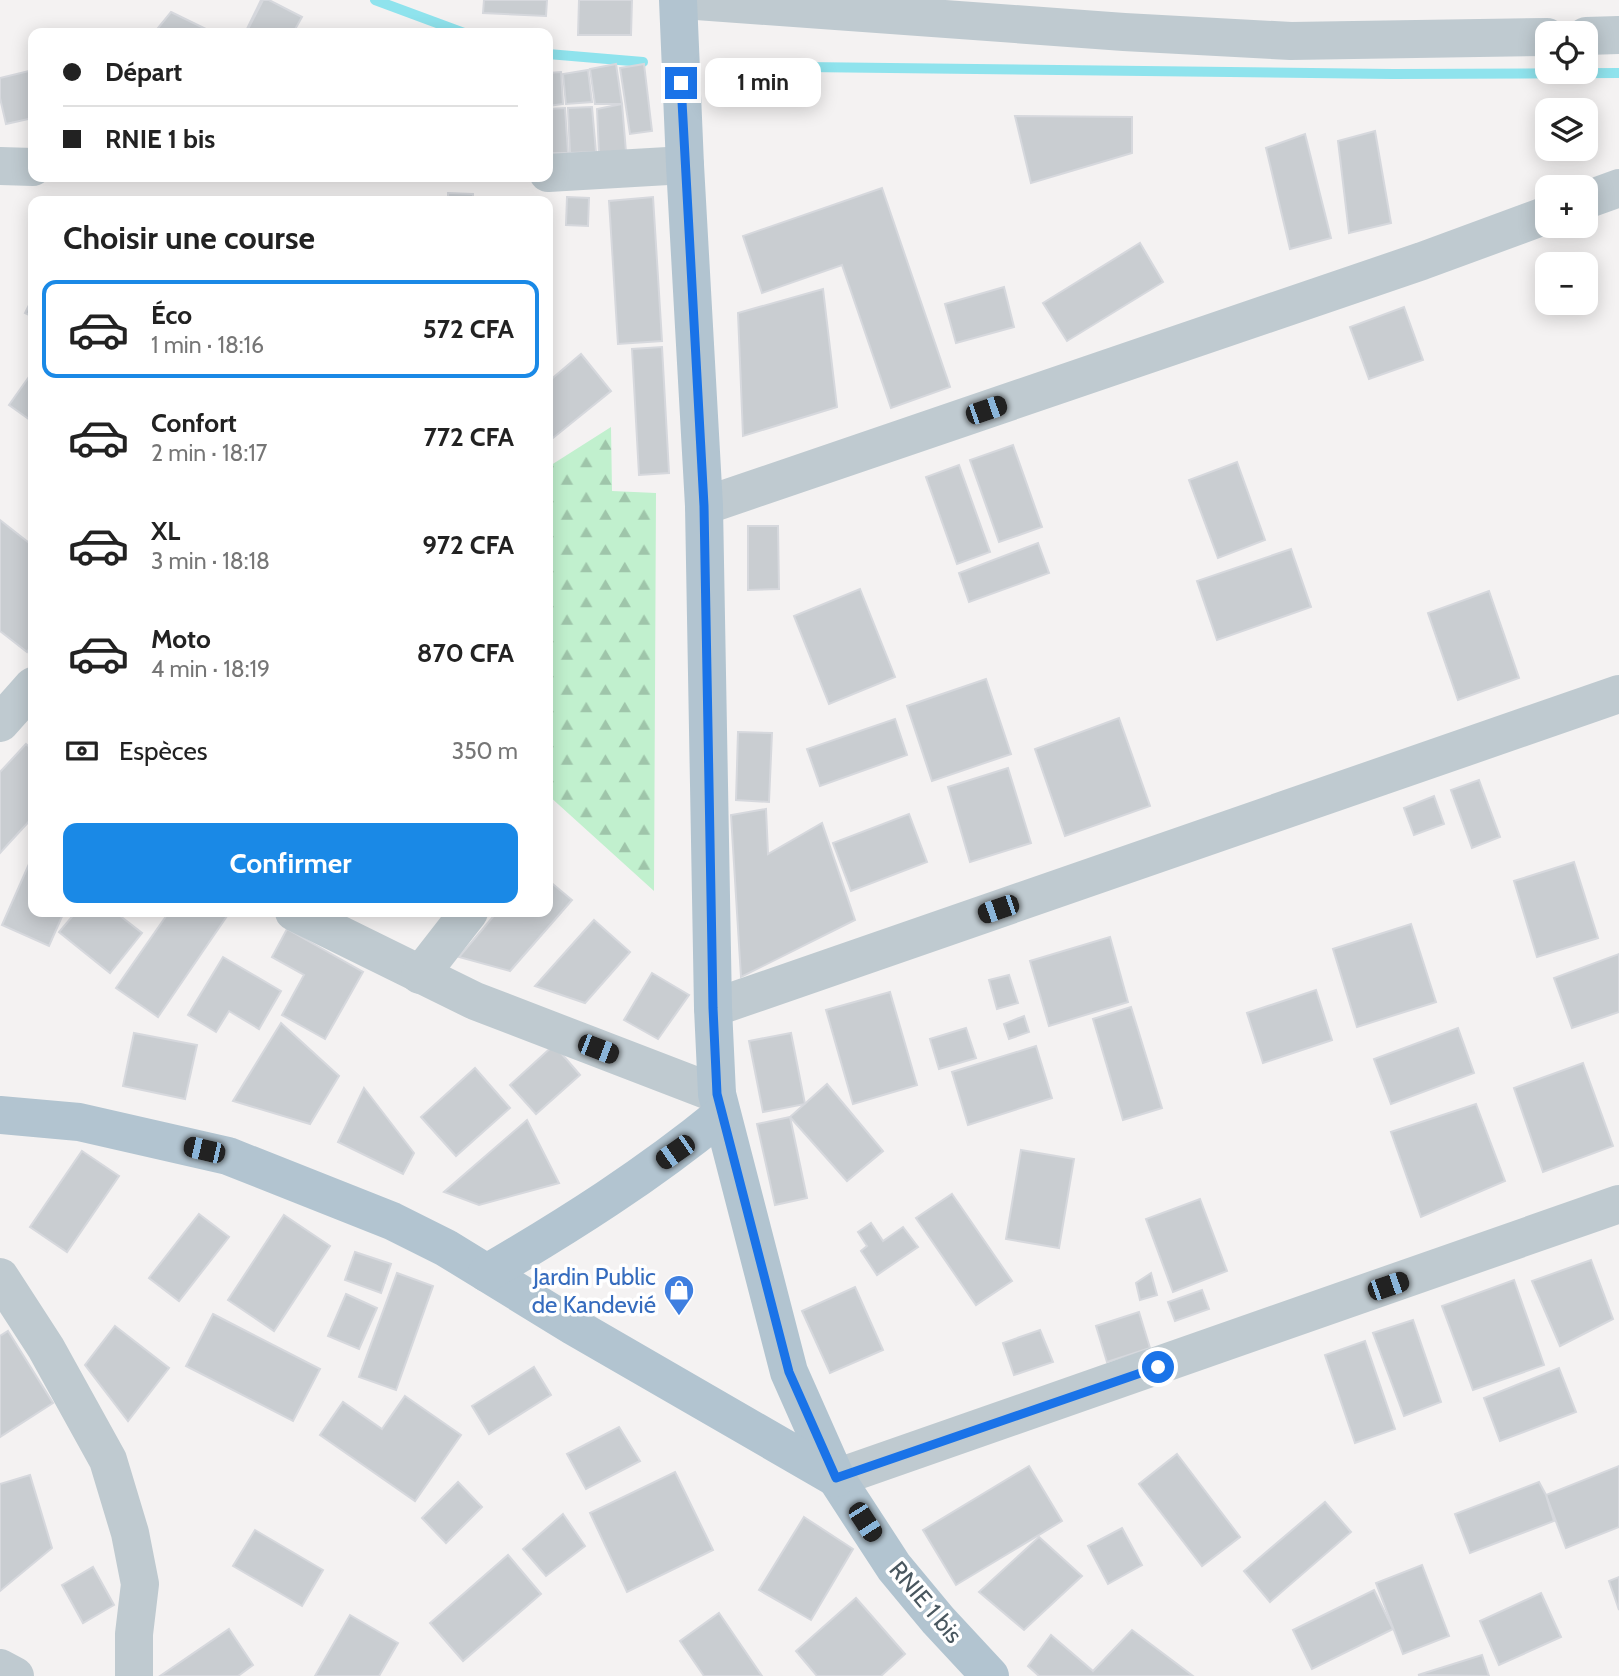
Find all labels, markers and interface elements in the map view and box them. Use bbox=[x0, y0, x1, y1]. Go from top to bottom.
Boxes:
map controls bbox=[1535, 21, 1598, 315]
button: locate bbox=[1535, 21, 1598, 84]
text: Départ bbox=[105, 56, 182, 88]
callout: 1 min bbox=[706, 58, 821, 108]
route end bbox=[665, 67, 697, 99]
text: 1 min bbox=[737, 68, 789, 96]
button: layers bbox=[1535, 98, 1598, 161]
text: RNIE 1 bis bbox=[105, 123, 215, 155]
button: + bbox=[1535, 175, 1598, 238]
text: Choisir une course bbox=[63, 218, 315, 257]
button: − bbox=[1535, 252, 1598, 315]
icon: car bbox=[67, 298, 130, 361]
text: Éco bbox=[151, 299, 192, 331]
text: 572 CFA bbox=[423, 313, 514, 345]
text: 1 min · 18:16 bbox=[151, 331, 264, 359]
car bbox=[963, 393, 1010, 427]
icon: car bbox=[67, 406, 130, 469]
text: Confort bbox=[151, 407, 237, 439]
text: 772 CFA bbox=[424, 421, 514, 453]
text: 2 min · 18:17 bbox=[151, 439, 267, 467]
icon: car bbox=[67, 514, 130, 577]
text: XL bbox=[151, 515, 180, 547]
text: 972 CFA bbox=[422, 529, 514, 561]
text: 3 min · 18:18 bbox=[151, 547, 270, 575]
icon: car bbox=[67, 622, 130, 685]
text: Moto bbox=[151, 623, 211, 655]
text: 870 CFA bbox=[417, 637, 514, 669]
text: 4 min · 18:19 bbox=[151, 655, 270, 683]
icon: cash bbox=[63, 732, 101, 770]
text: Espèces bbox=[119, 735, 208, 767]
text: 350 m bbox=[452, 737, 518, 765]
button: Confirmer bbox=[63, 823, 518, 903]
car bbox=[975, 892, 1022, 926]
car bbox=[575, 1032, 622, 1066]
car bbox=[652, 1131, 699, 1173]
car bbox=[182, 1135, 227, 1165]
place label: Jardin Public de Kandevié bbox=[532, 1262, 656, 1319]
car bbox=[1365, 1269, 1412, 1303]
shop icon: Jardin Public de Kandevié bbox=[662, 1273, 696, 1317]
route start bbox=[1142, 1351, 1174, 1383]
car bbox=[845, 1499, 886, 1545]
street label: RNIE 1 bis bbox=[883, 1555, 969, 1649]

